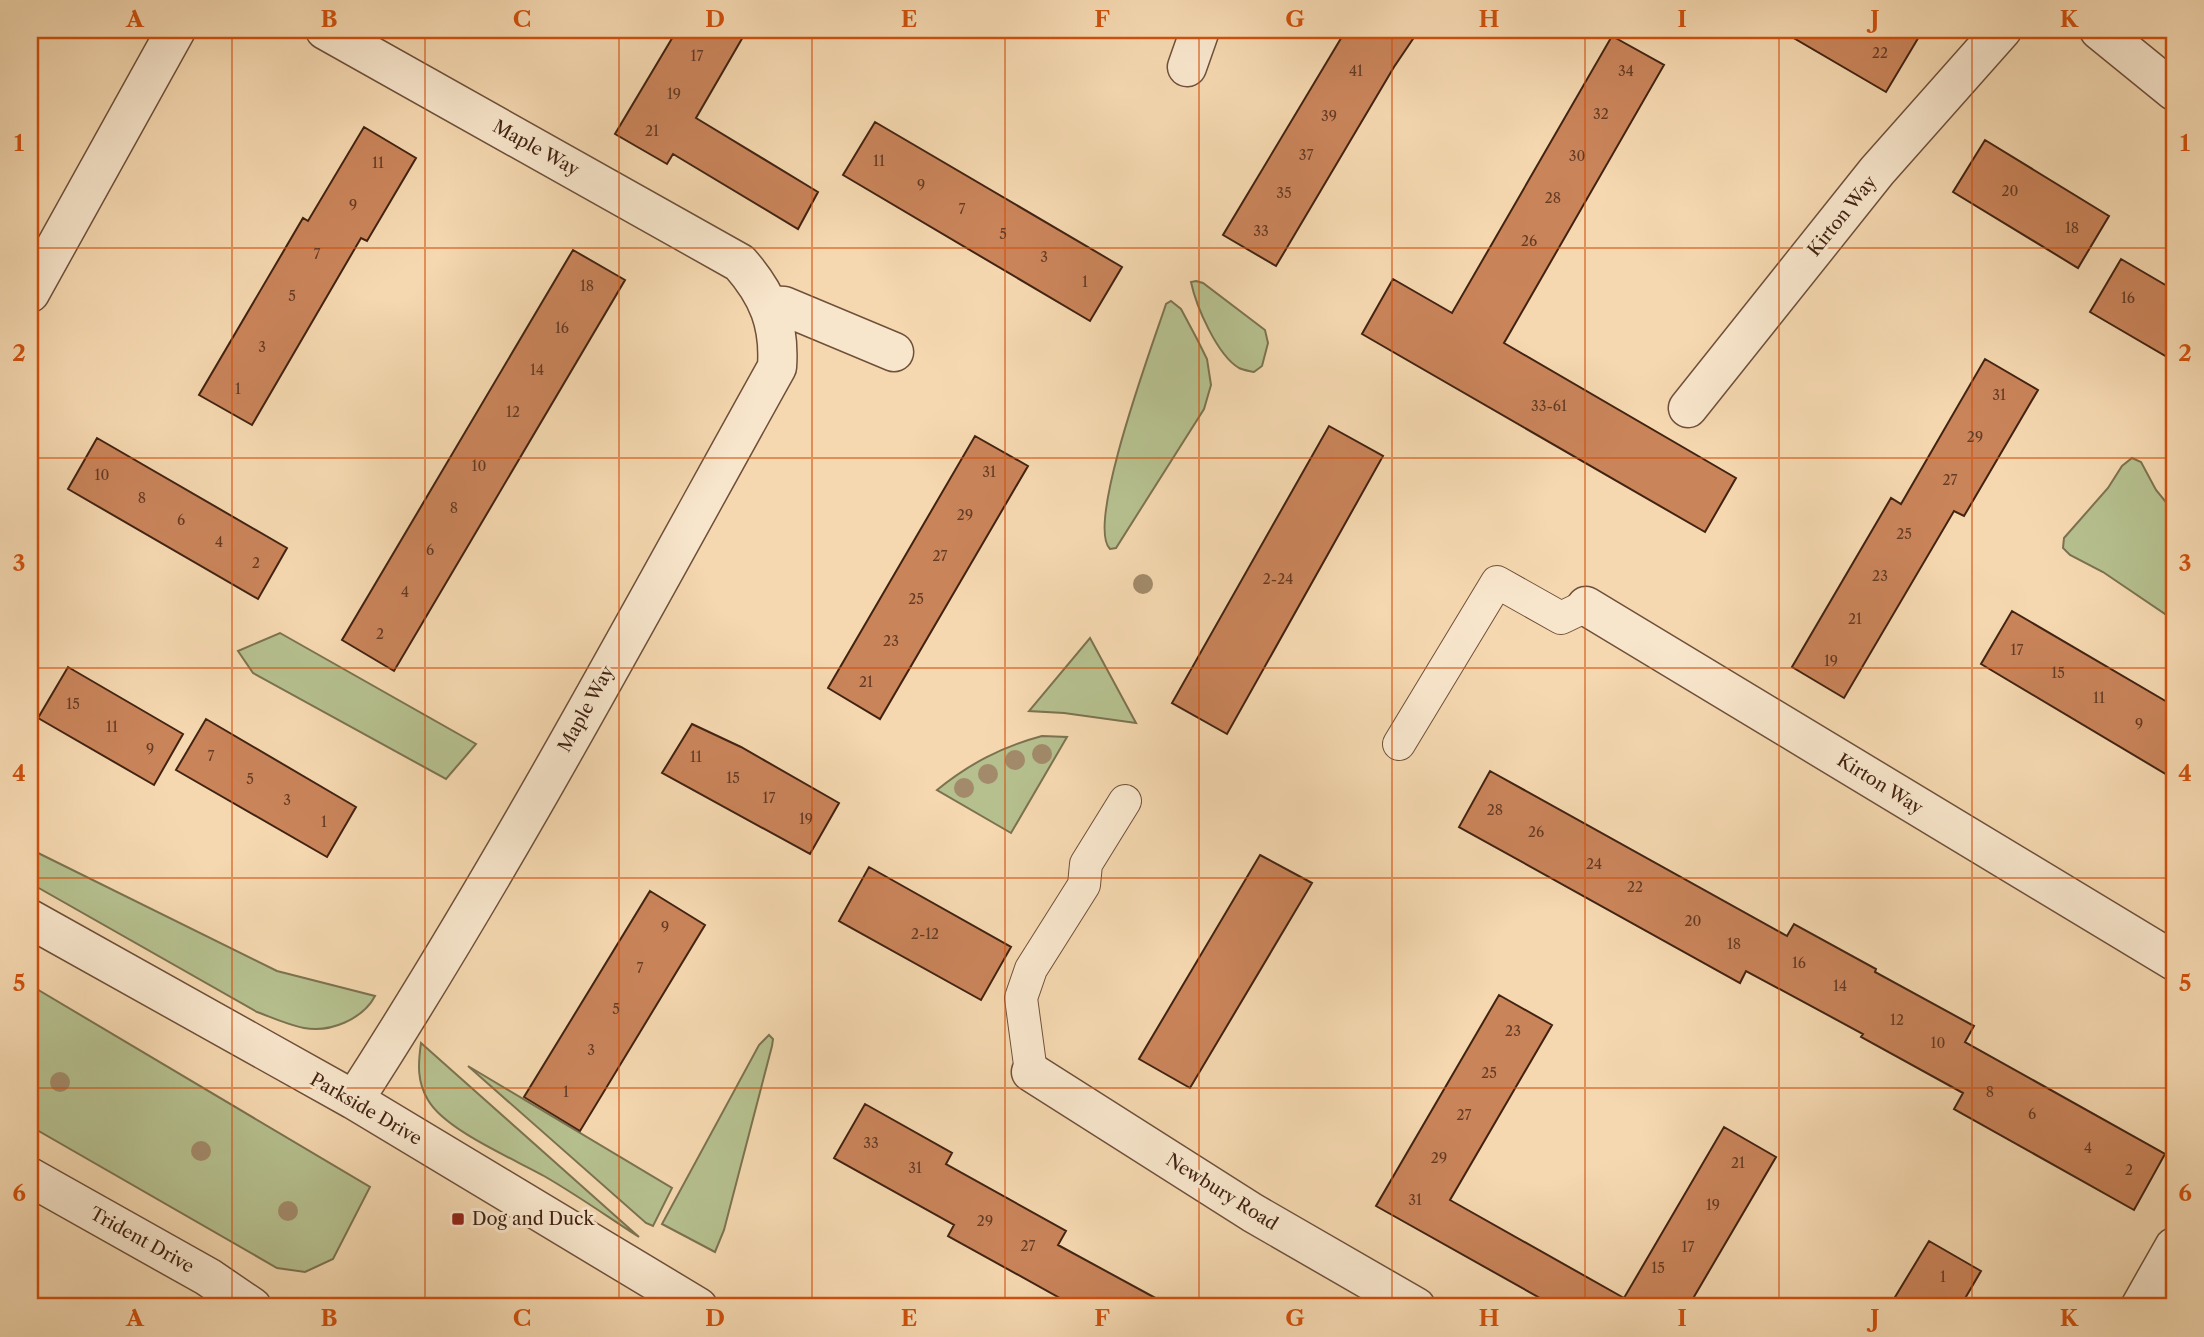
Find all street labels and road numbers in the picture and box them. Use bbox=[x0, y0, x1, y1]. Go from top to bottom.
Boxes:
street label: Maple Way bbox=[489, 115, 584, 181]
street label: Kirton Way bbox=[1803, 171, 1882, 261]
street label: Maple Way bbox=[553, 661, 619, 756]
street label: Kirton Way bbox=[1833, 749, 1928, 820]
street label: Parkside Drive bbox=[306, 1068, 426, 1150]
street label: Newbury Road bbox=[1162, 1149, 1282, 1235]
street label: Trident Drive bbox=[86, 1202, 198, 1278]

